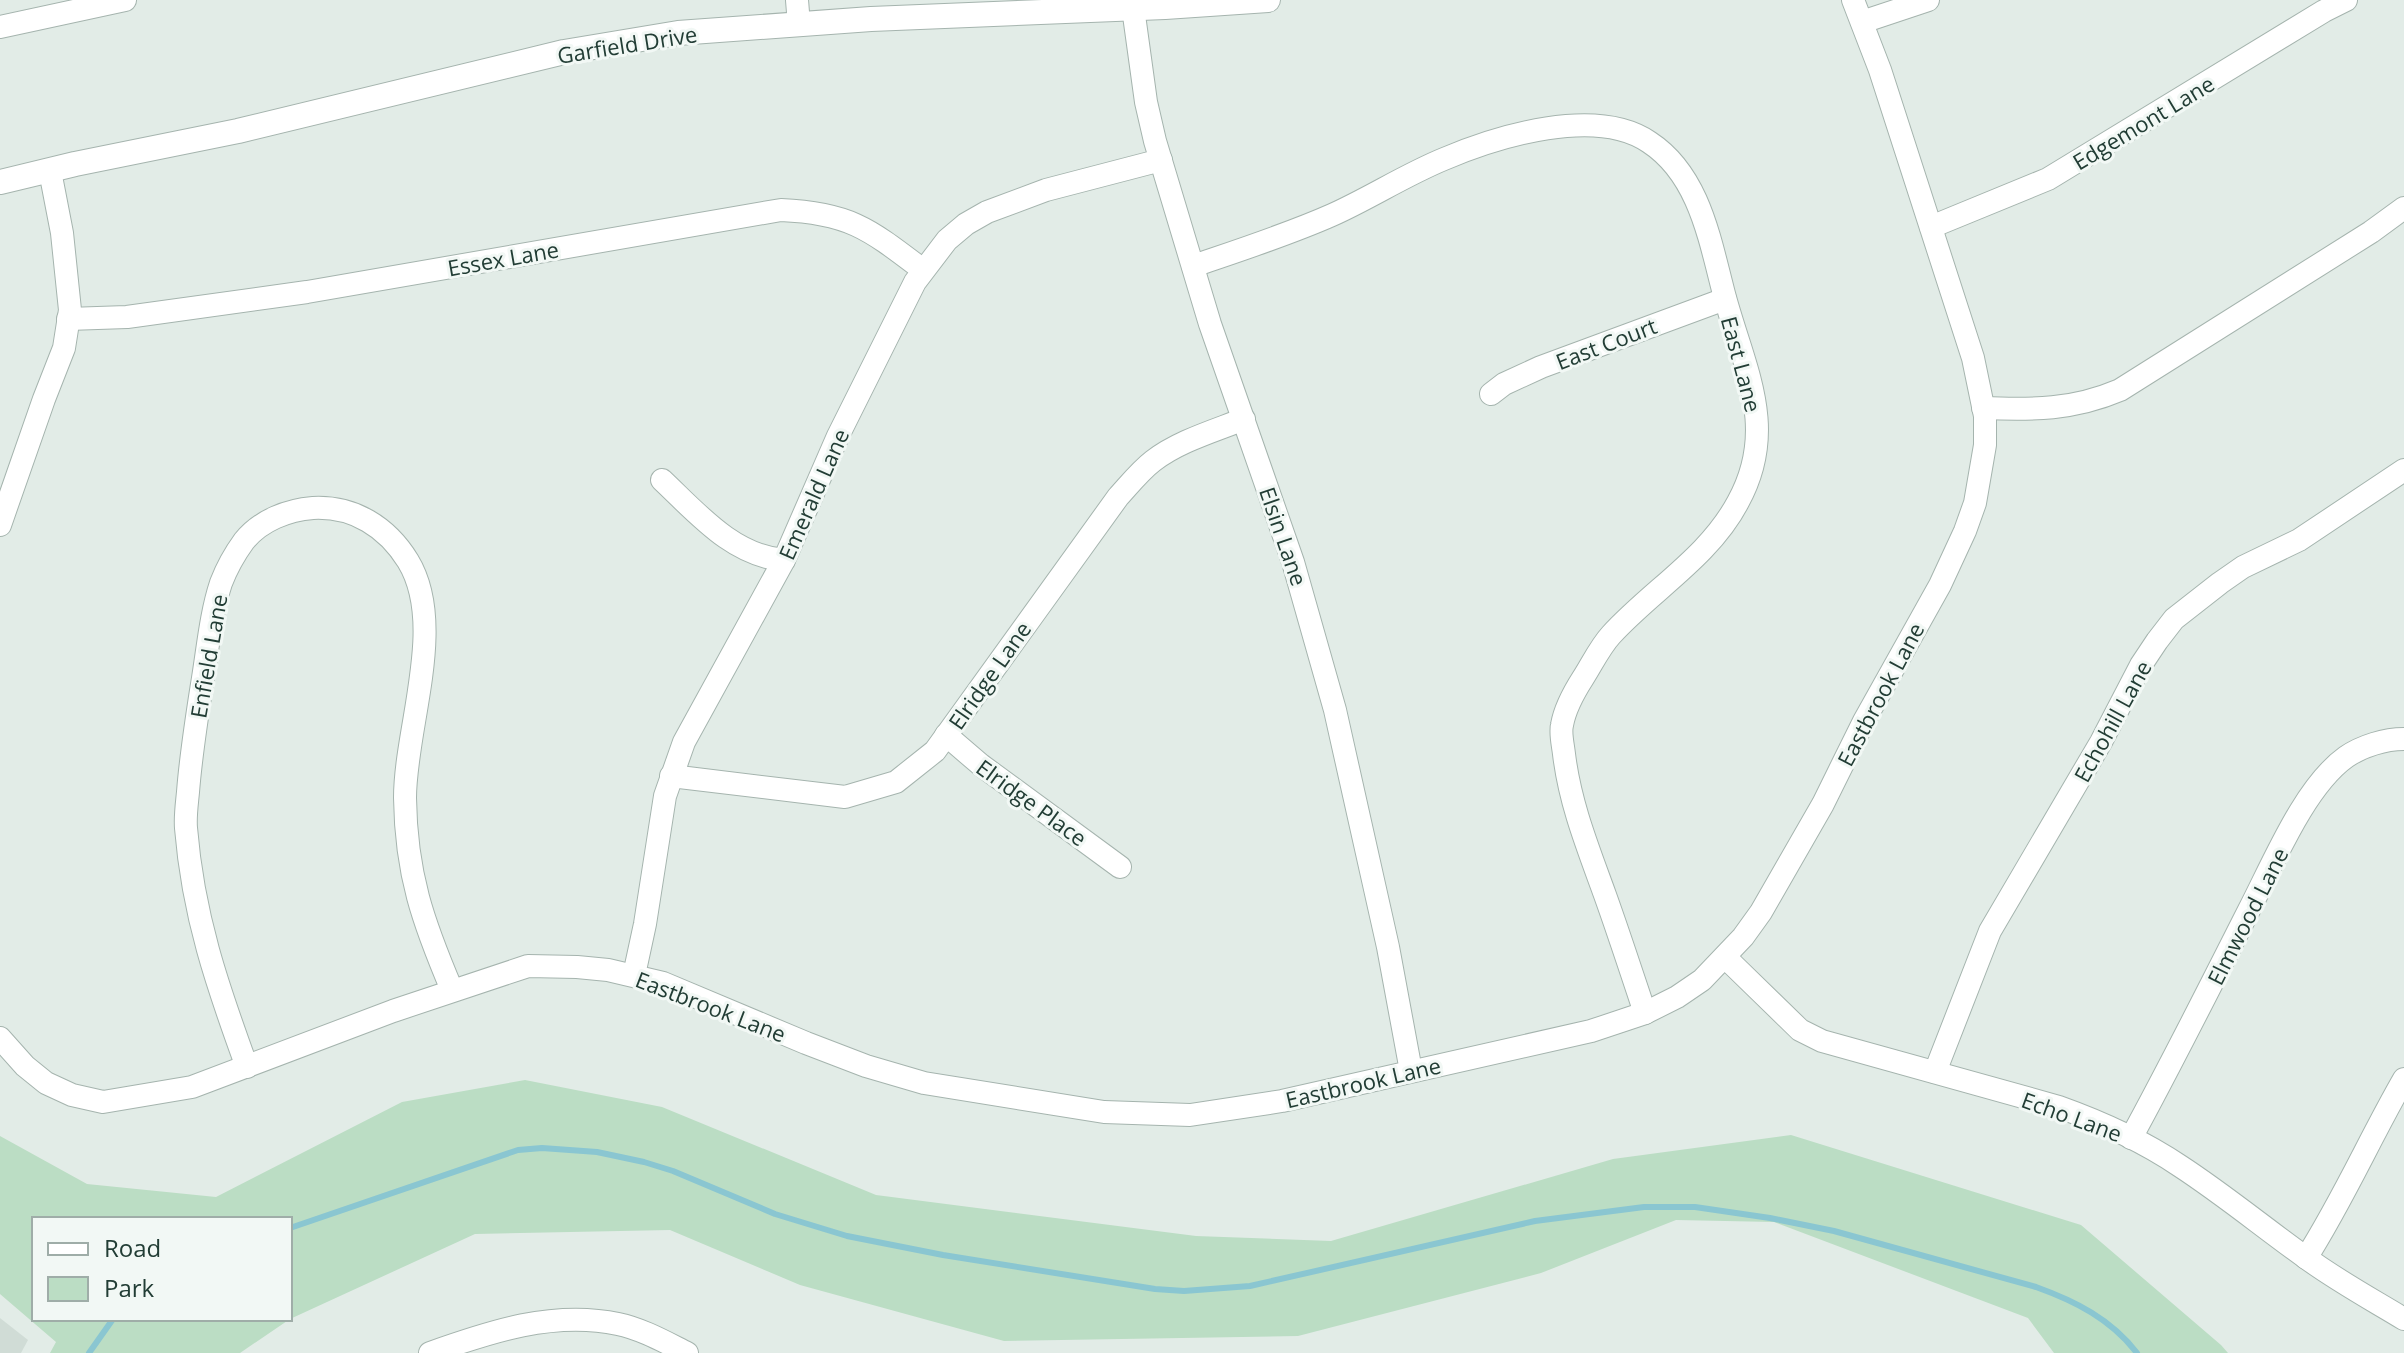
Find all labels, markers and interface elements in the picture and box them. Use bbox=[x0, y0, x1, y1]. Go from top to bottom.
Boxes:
street label: Garfield Drive bbox=[555, 18, 699, 70]
street label: Edgemont Lane bbox=[2067, 68, 2219, 176]
street label: Essex Lane bbox=[445, 233, 561, 283]
street label: East Court bbox=[1551, 310, 1661, 376]
street label: East Lane bbox=[1715, 313, 1769, 415]
street label: Emerald Lane bbox=[771, 424, 855, 564]
street label: Elsin Lane bbox=[1253, 483, 1315, 589]
street label: Enfield Lane bbox=[182, 592, 234, 720]
street label: Elridge Lane bbox=[941, 615, 1037, 735]
street label: Eastbrook Lane bbox=[1830, 617, 1930, 771]
street label: Echohill Lane bbox=[2066, 655, 2158, 787]
street label: Elridge Place bbox=[971, 752, 1093, 852]
street label: Elmwood Lane bbox=[2199, 842, 2295, 990]
street label: Eastbrook Lane bbox=[632, 964, 790, 1048]
street label: Eastbrook Lane bbox=[1282, 1050, 1444, 1114]
street label: Echo Lane bbox=[2018, 1084, 2126, 1148]
legend bbox=[32, 1217, 292, 1321]
text: Road bbox=[104, 1231, 161, 1264]
text: Park bbox=[104, 1271, 155, 1304]

